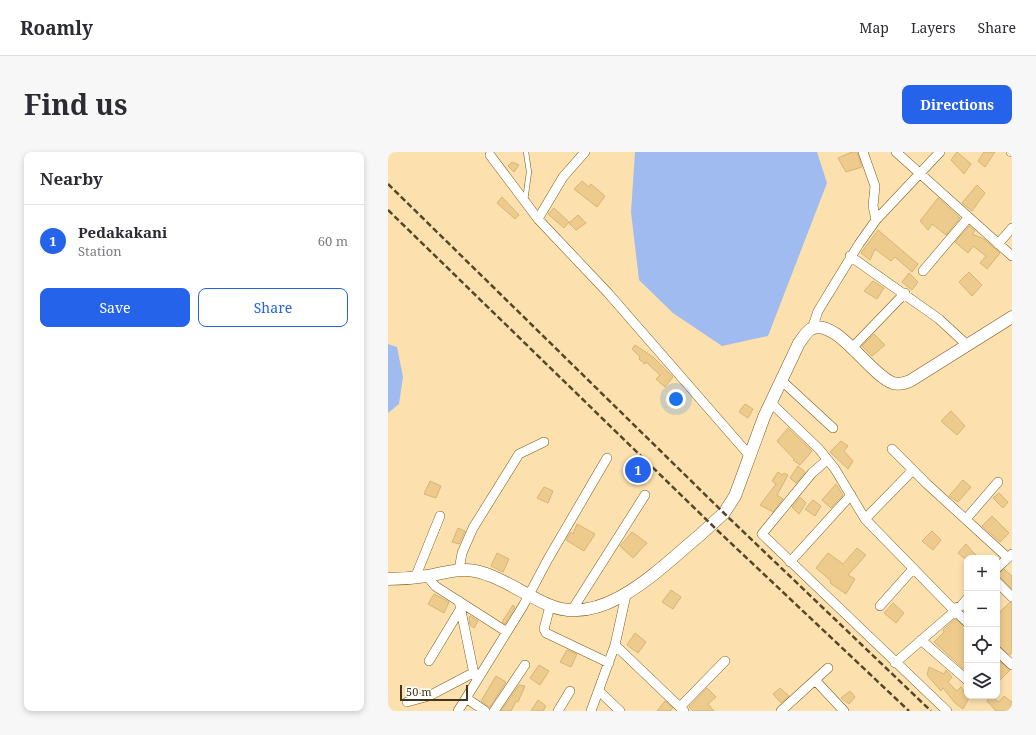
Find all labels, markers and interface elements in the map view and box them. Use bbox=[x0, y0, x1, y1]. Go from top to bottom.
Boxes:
text: Roamly bbox=[20, 15, 93, 41]
text: Map bbox=[859, 18, 889, 37]
text: Layers bbox=[911, 18, 956, 37]
text: Share bbox=[978, 18, 1016, 37]
text: Find us bbox=[24, 85, 128, 123]
button: Directions bbox=[902, 85, 1012, 124]
text: Nearby bbox=[40, 167, 103, 190]
text: Pedakakani bbox=[78, 222, 167, 242]
text: 1 bbox=[49, 232, 57, 250]
text: 60 m bbox=[318, 232, 348, 250]
text: Station bbox=[78, 242, 122, 260]
button: Save bbox=[40, 288, 190, 327]
button: Share bbox=[198, 288, 348, 327]
your location bbox=[666, 389, 686, 409]
pin: 1 bbox=[625, 455, 651, 485]
map controls bbox=[964, 555, 1000, 699]
button: + bbox=[964, 555, 1000, 591]
button: − bbox=[964, 591, 1000, 627]
button: locate bbox=[964, 627, 1000, 663]
button: layers bbox=[964, 663, 1000, 699]
scale bar bbox=[400, 683, 468, 702]
text: 50 m bbox=[406, 684, 432, 699]

